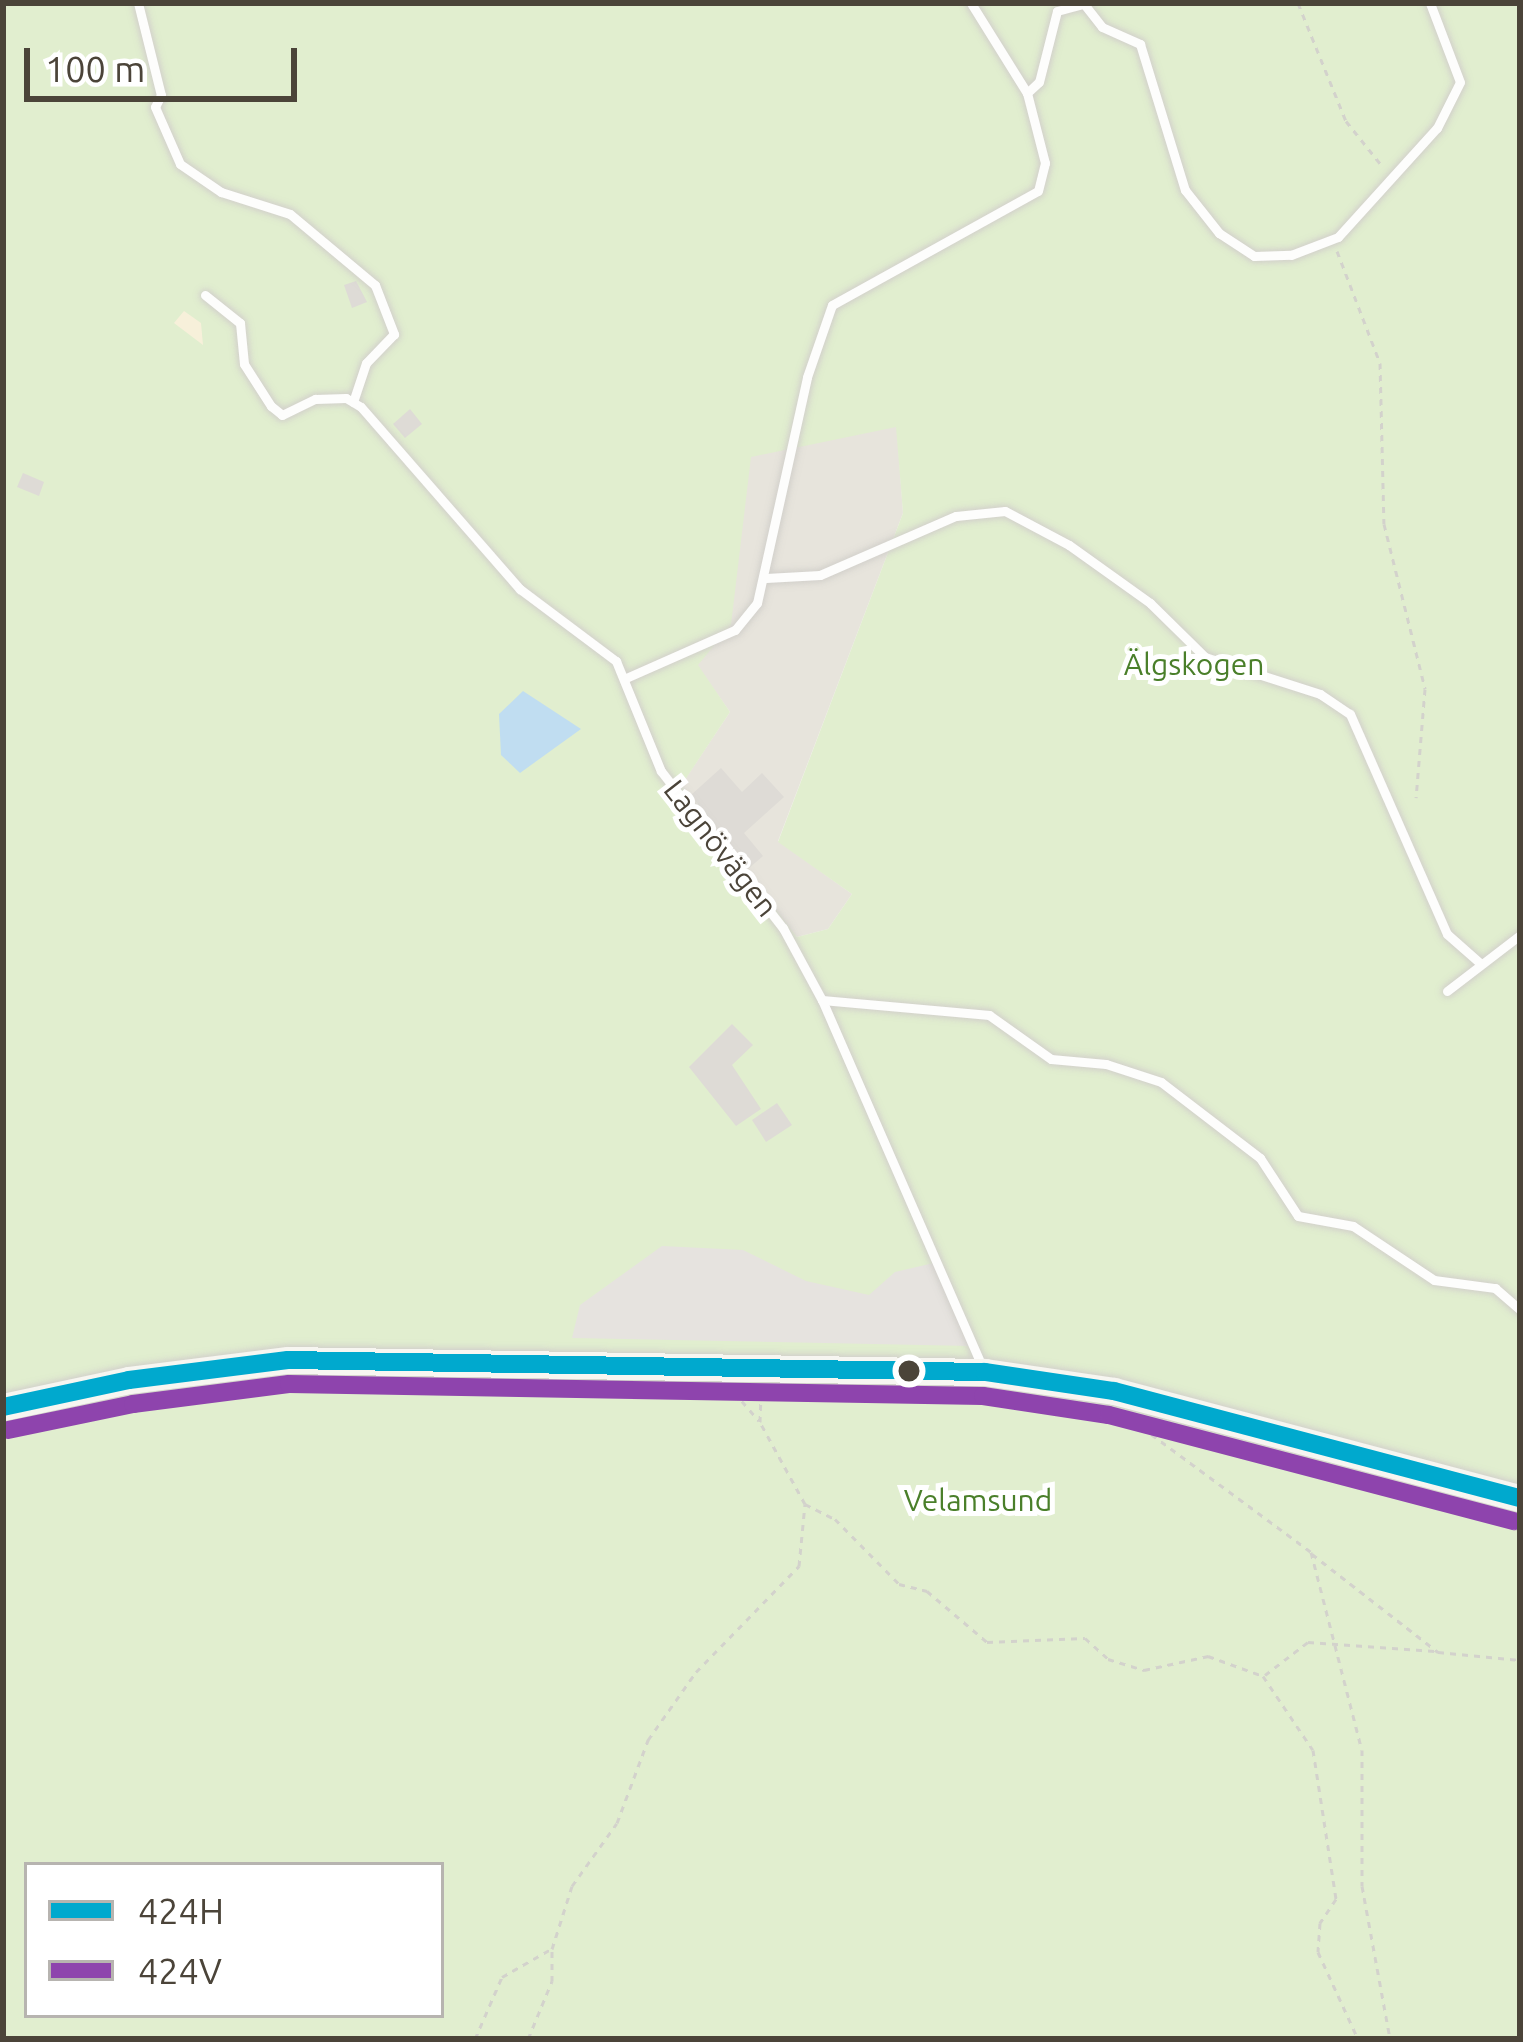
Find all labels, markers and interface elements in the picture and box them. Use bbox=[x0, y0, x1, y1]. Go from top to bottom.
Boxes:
scale bar bbox=[30, 24, 303, 98]
text: 100 m bbox=[45, 48, 145, 89]
park label: Älgskogen bbox=[1124, 646, 1264, 682]
street label: Lagnövägen bbox=[656, 772, 786, 924]
unlabelled marker bbox=[898, 1360, 920, 1382]
park label: Velamsund bbox=[904, 1482, 1052, 1518]
legend bbox=[24, 1862, 444, 2018]
text: 424H bbox=[138, 1890, 224, 1931]
text: 424V bbox=[138, 1950, 222, 1991]

